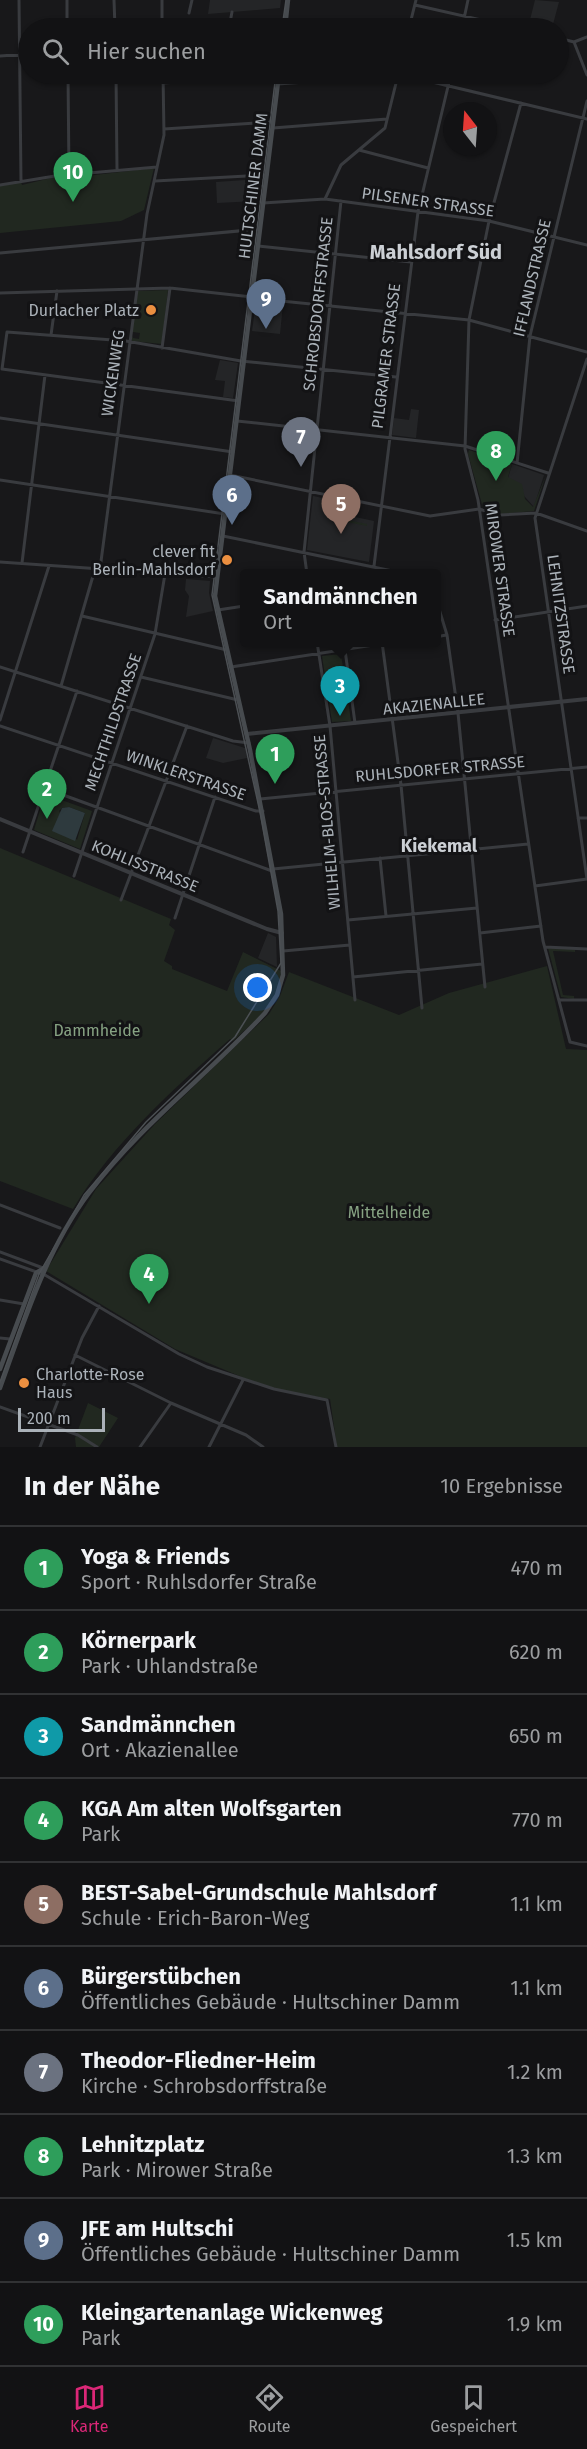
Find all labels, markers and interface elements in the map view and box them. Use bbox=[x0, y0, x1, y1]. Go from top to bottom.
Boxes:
search box bbox=[18, 18, 569, 84]
icon: search bbox=[39, 35, 72, 68]
text: Hier suchen bbox=[87, 38, 206, 65]
north arrow bbox=[443, 102, 497, 156]
street label: HULTSCHINER DAMM bbox=[235, 112, 271, 260]
pin: 10 bbox=[54, 152, 92, 202]
street label: PILSENER STRASSE bbox=[360, 183, 496, 221]
street label: SCHROBSDORFFSTRASSE bbox=[299, 216, 337, 392]
street label: IFFLANDSTRASSE bbox=[509, 217, 555, 339]
district label: Mahlsdorf Süd bbox=[370, 240, 502, 264]
pin: 9 bbox=[246, 280, 286, 329]
street label: PILGRAMER STRASSE bbox=[368, 282, 404, 430]
place label: Durlacher Platz bbox=[29, 301, 139, 320]
marker: Durlacher Platz bbox=[144, 303, 158, 317]
street label: WICKENWEG bbox=[98, 328, 128, 418]
pin: 7 bbox=[282, 418, 320, 467]
pin: 8 bbox=[476, 432, 516, 481]
pin: 6 bbox=[212, 476, 252, 525]
pin: 5 bbox=[322, 484, 360, 534]
street label: MIROWER STRASSE bbox=[481, 502, 519, 638]
place label: clever fit Berlin-Mahlsdorf bbox=[92, 542, 217, 579]
marker: clever fit Berlin-Mahlsdorf bbox=[220, 553, 234, 567]
street label: LEHNITZSTRASSE bbox=[543, 553, 579, 675]
popup bbox=[240, 569, 441, 647]
text: Sandmännchen bbox=[263, 583, 418, 610]
text: Ort bbox=[263, 610, 292, 634]
street label: MECHTHILDSTRASSE bbox=[81, 651, 145, 793]
pin: 3 bbox=[320, 666, 360, 716]
street label: AKAZIENALLEE bbox=[382, 689, 486, 719]
pin: 1 bbox=[256, 734, 294, 784]
street label: WILHELM-BLOS-STRASSE bbox=[310, 734, 344, 910]
street label: WINKLERSTRASSE bbox=[123, 746, 249, 804]
street label: RUHLSDORFER STRASSE bbox=[354, 752, 526, 786]
pin: 2 bbox=[28, 770, 66, 819]
district label: Kiekemal bbox=[401, 835, 478, 857]
street label: KOHLISSTRASSE bbox=[89, 836, 201, 896]
your location bbox=[243, 973, 272, 1002]
park label: Dammheide bbox=[53, 1021, 141, 1040]
park label: Mittelheide bbox=[348, 1203, 430, 1222]
pin: 4 bbox=[130, 1254, 168, 1304]
place label: Charlotte-Rose Haus bbox=[36, 1365, 144, 1402]
marker: Charlotte-Rose Haus bbox=[17, 1376, 31, 1390]
scale bar bbox=[18, 1405, 105, 1432]
text: 200 m bbox=[27, 1409, 71, 1428]
text: In der Nähe bbox=[24, 1471, 160, 1502]
text: 10 Ergebnisse bbox=[440, 1474, 563, 1498]
text: Yoga & Friends bbox=[81, 1543, 230, 1570]
text: 1 bbox=[39, 1556, 48, 1580]
text: 470 m bbox=[511, 1556, 563, 1580]
text: Sport · Ruhlsdorfer Straße bbox=[81, 1570, 317, 1594]
text: Körnerpark bbox=[81, 1627, 196, 1654]
text: 2 bbox=[38, 1640, 49, 1664]
text: 620 m bbox=[509, 1640, 563, 1664]
text: Park · Uhlandstraße bbox=[81, 1654, 258, 1678]
text: Sandmännchen bbox=[81, 1711, 236, 1738]
text: 3 bbox=[38, 1724, 49, 1748]
text: 650 m bbox=[509, 1724, 563, 1748]
text: Ort · Akazienallee bbox=[81, 1738, 239, 1762]
text: KGA Am alten Wolfsgarten bbox=[81, 1795, 342, 1822]
text: 4 bbox=[38, 1808, 49, 1832]
text: 770 m bbox=[512, 1808, 563, 1832]
text: Park bbox=[81, 1822, 120, 1846]
text: BEST-Sabel-Grundschule Mahlsdorf bbox=[81, 1879, 436, 1906]
text: 5 bbox=[38, 1892, 49, 1916]
text: 1.1 km bbox=[510, 1892, 563, 1916]
text: Schule · Erich-Baron-Weg bbox=[81, 1906, 309, 1930]
text: Bürgerstübchen bbox=[81, 1963, 241, 1990]
text: 6 bbox=[38, 1976, 49, 2000]
text: 1.1 km bbox=[510, 1976, 563, 2000]
text: Öffentliches Gebäude · Hultschiner Damm bbox=[81, 1990, 460, 2014]
text: Theodor-Fliedner-Heim bbox=[81, 2047, 316, 2074]
text: 7 bbox=[39, 2060, 48, 2084]
text: 1.2 km bbox=[507, 2060, 563, 2084]
text: Kirche · Schrobsdorffstraße bbox=[81, 2074, 327, 2098]
text: Lehnitzplatz bbox=[81, 2131, 204, 2158]
text: 8 bbox=[38, 2144, 49, 2168]
text: 1.3 km bbox=[507, 2144, 563, 2168]
text: Park · Mirower Straße bbox=[81, 2158, 273, 2182]
text: JFE am Hultschi bbox=[81, 2215, 234, 2242]
text: 9 bbox=[38, 2228, 49, 2252]
text: 1.5 km bbox=[507, 2228, 563, 2252]
text: Öffentliches Gebäude · Hultschiner Damm bbox=[81, 2242, 460, 2266]
text: Kleingartenanlage Wickenweg bbox=[81, 2299, 383, 2326]
text: 10 bbox=[33, 2312, 54, 2336]
text: 1.9 km bbox=[507, 2312, 563, 2336]
text: Park bbox=[81, 2326, 120, 2350]
tab: Karte bbox=[70, 2381, 108, 2436]
tab: Route bbox=[248, 2381, 291, 2436]
tab: Gespeichert bbox=[430, 2381, 517, 2436]

